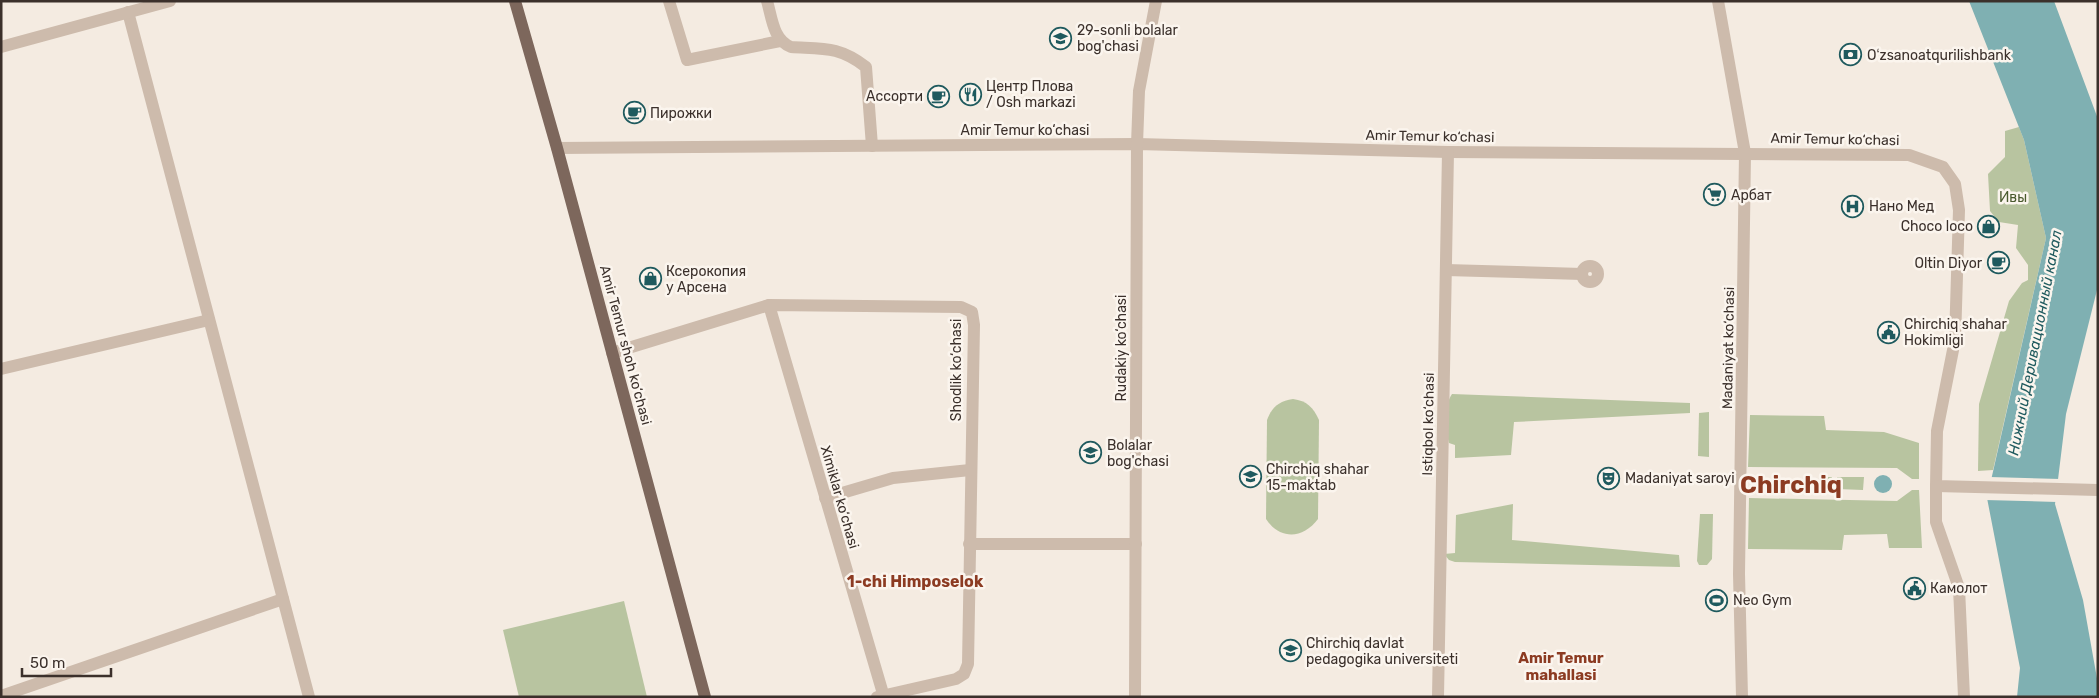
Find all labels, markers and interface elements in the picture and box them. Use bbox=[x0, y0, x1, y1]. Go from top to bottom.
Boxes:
place label: 29-sonli bolalar bog'chasi bbox=[1077, 22, 1179, 55]
school or university icon: 29-sonli bolalar bog'chasi bbox=[1049, 26, 1073, 50]
bank icon: Oʻzsanoatqurilishbank bbox=[1839, 43, 1863, 67]
place label: Oʻzsanoatqurilishbank bbox=[1867, 47, 2012, 64]
place label: Центр Плова / Osh markazi bbox=[986, 78, 1076, 111]
restaurant icon: Центр Плова / Osh markazi bbox=[958, 82, 982, 106]
cafe icon: Ассорти bbox=[927, 84, 951, 108]
place label: Ассорти bbox=[866, 88, 923, 105]
cafe icon: Пирожки bbox=[622, 101, 646, 125]
place label: Пирожки bbox=[650, 105, 712, 122]
street label: Amir Temur ko‘chasi bbox=[961, 122, 1089, 139]
street label: Amir Temur ko‘chasi bbox=[1365, 127, 1495, 146]
street label: Amir Temur ko‘chasi bbox=[1770, 130, 1900, 149]
supermarket icon: Арбат bbox=[1703, 183, 1727, 207]
place label: Арбат bbox=[1731, 187, 1772, 204]
park label: Ивы bbox=[1999, 189, 2027, 206]
hospital icon: Нано Мед bbox=[1841, 194, 1865, 218]
place label: Нано Мед bbox=[1869, 198, 1934, 215]
shop icon: Choco loco bbox=[1977, 214, 2001, 238]
place label: Choco loco bbox=[1901, 218, 1973, 235]
water label: Нижний Деривационный канал bbox=[2004, 229, 2066, 457]
cafe icon: Oltin Diyor bbox=[1986, 251, 2010, 275]
place label: Oltin Diyor bbox=[1914, 255, 1983, 272]
street label: Amir Temur shoh ko‘chasi bbox=[596, 263, 655, 427]
place label: Ксерокопия у Арсена bbox=[666, 263, 746, 296]
shop icon: Ксерокопия у Арсена bbox=[638, 267, 662, 291]
street label: Madaniyat ko‘chasi bbox=[1719, 287, 1738, 409]
street label: Rudakiy ko‘chasi bbox=[1113, 295, 1130, 401]
place label: Chirchiq shahar Hokimligi bbox=[1904, 316, 2007, 349]
street label: Shodlik ko‘chasi bbox=[948, 319, 965, 421]
public building icon: Chirchiq shahar Hokimligi bbox=[1876, 320, 1900, 344]
street label: Istiqbol ko‘chasi bbox=[1419, 372, 1438, 476]
place label: Bolalar bog'chasi bbox=[1107, 437, 1169, 470]
school or university icon: Bolalar bog'chasi bbox=[1079, 441, 1103, 465]
street label: Ximiklar ko‘chasi bbox=[817, 444, 862, 551]
place label: Chirchiq shahar 15-maktab bbox=[1266, 461, 1369, 494]
school or university icon: Chirchiq shahar 15-maktab bbox=[1238, 465, 1262, 489]
theatre icon: Madaniyat saroyi bbox=[1597, 466, 1621, 490]
place label: Madaniyat saroyi bbox=[1625, 470, 1735, 487]
district label: Chirchiq bbox=[1740, 471, 1842, 499]
district label: 1-chi Himposelok bbox=[847, 572, 984, 591]
public building icon: Камолот bbox=[1902, 576, 1926, 600]
place label: Камолот bbox=[1930, 580, 1987, 597]
sports icon: Neo Gym bbox=[1705, 588, 1729, 612]
place label: Neo Gym bbox=[1733, 592, 1792, 609]
place label: Chirchiq davlat pedagogika universiteti bbox=[1306, 635, 1458, 668]
school or university icon: Chirchiq davlat pedagogika universiteti bbox=[1278, 639, 1302, 663]
scale bar bbox=[22, 646, 111, 678]
district label: Amir Temur mahallasi bbox=[1518, 649, 1604, 684]
text: 50 m bbox=[30, 654, 65, 672]

